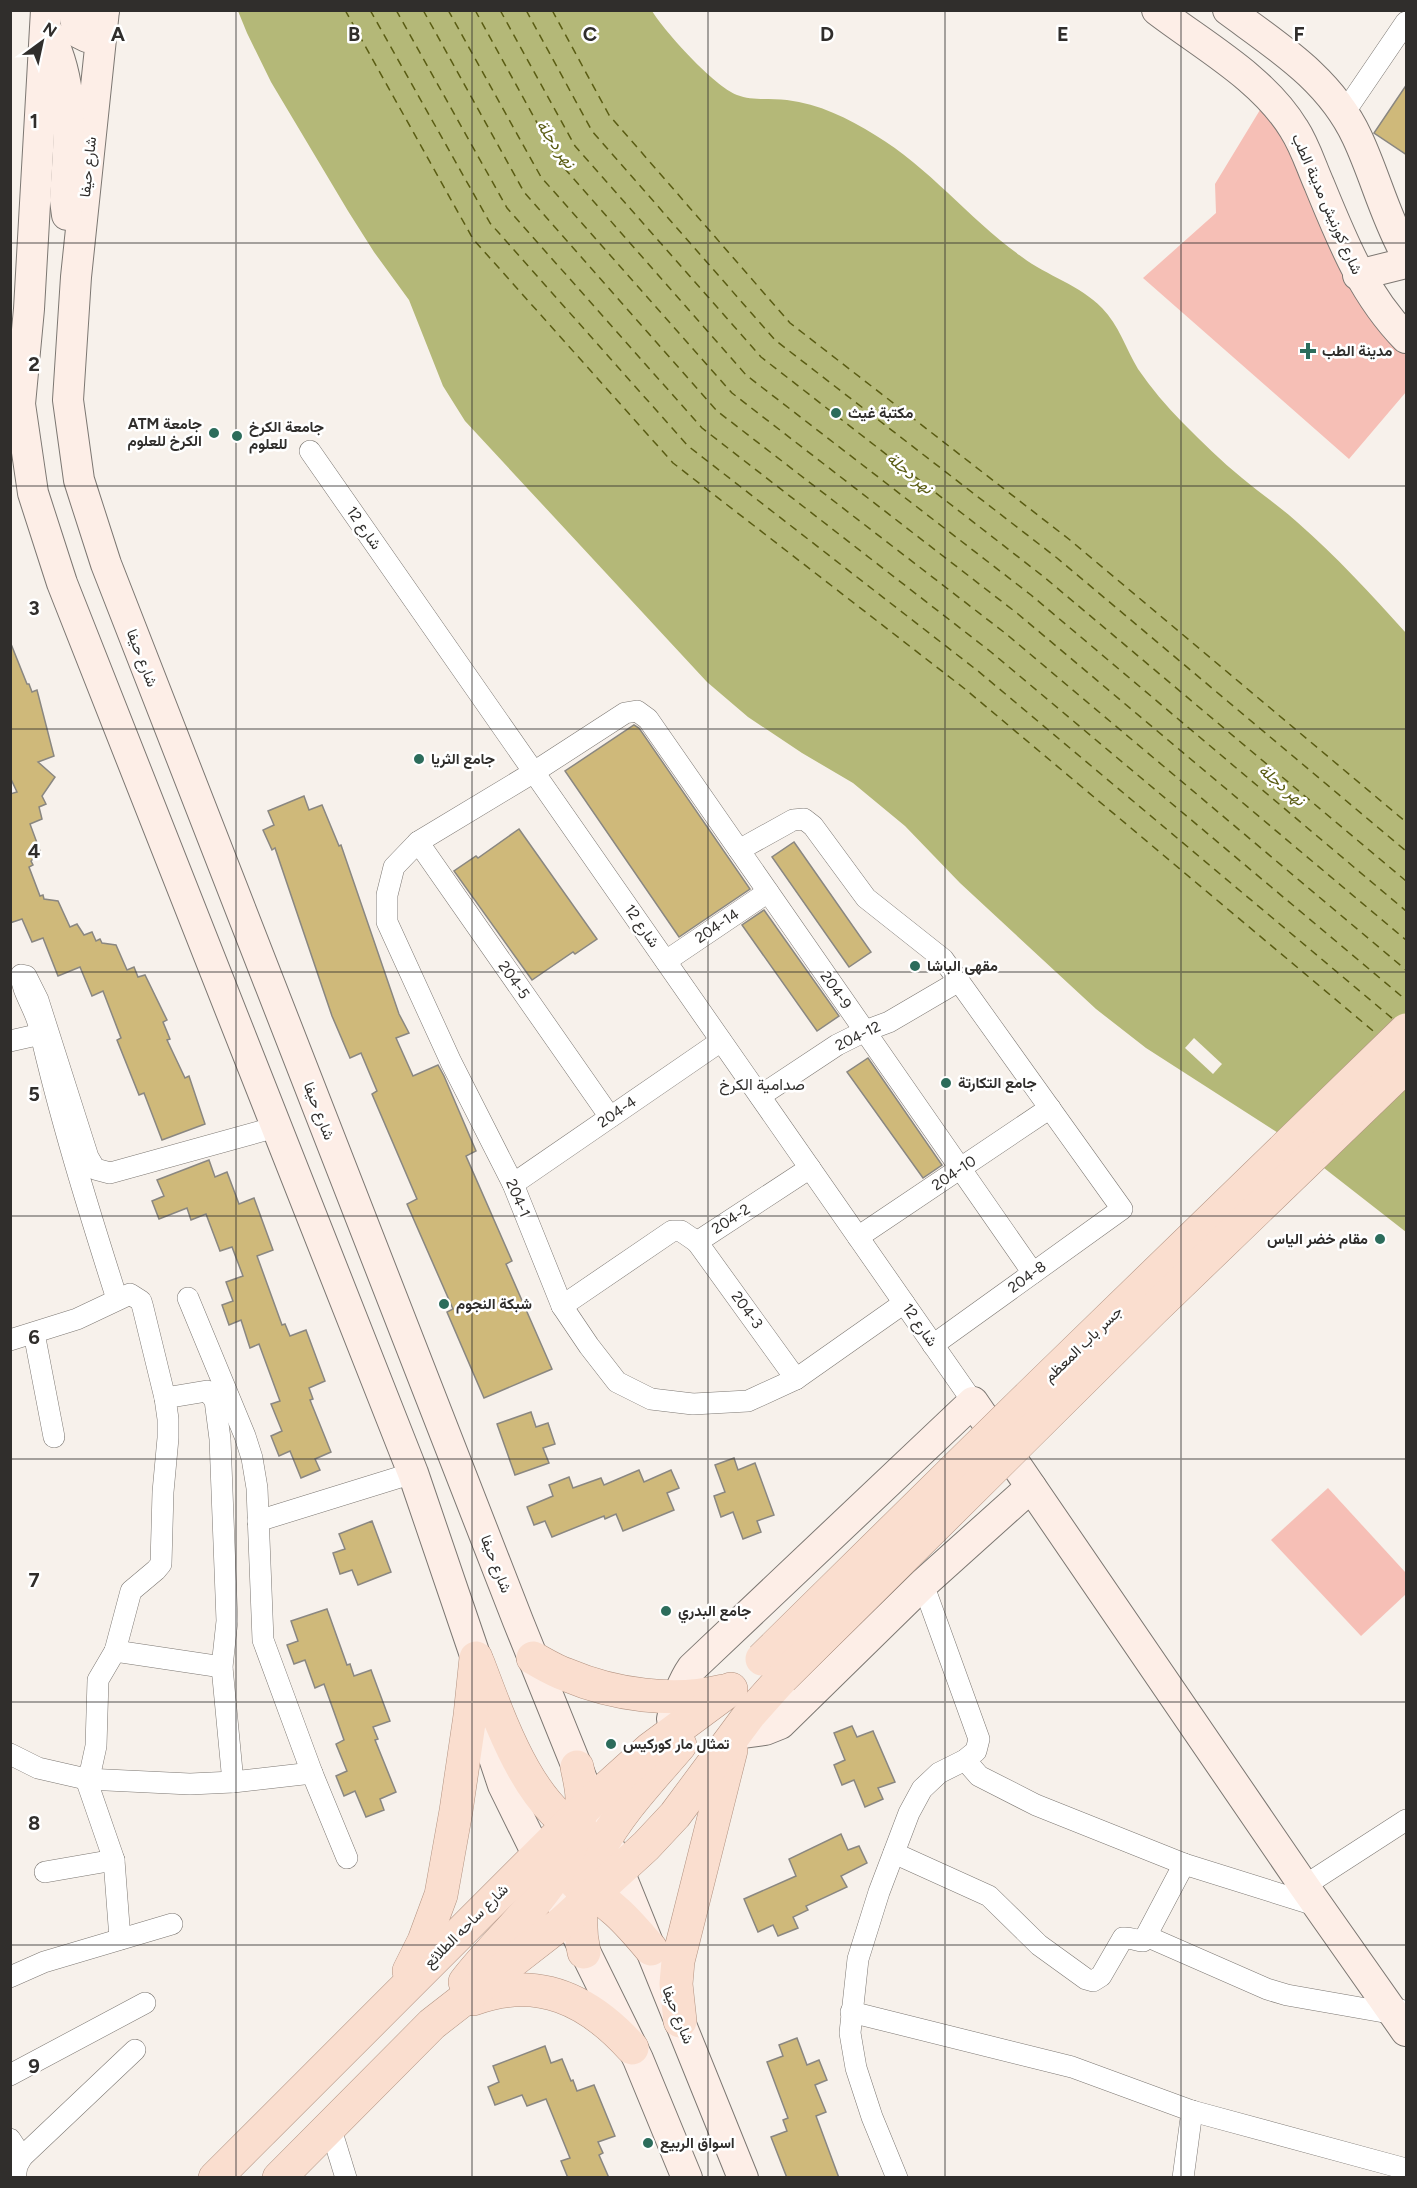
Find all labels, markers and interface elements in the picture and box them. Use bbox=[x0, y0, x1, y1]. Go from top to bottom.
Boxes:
north arrow bbox=[12, 12, 72, 72]
text: N bbox=[40, 19, 60, 41]
text: A bbox=[111, 22, 126, 46]
text: B bbox=[348, 22, 360, 46]
text: C bbox=[583, 22, 597, 46]
text: D bbox=[820, 22, 834, 46]
text: E bbox=[1057, 22, 1069, 46]
text: F bbox=[1293, 22, 1305, 46]
text: 1 bbox=[30, 109, 38, 133]
water label: نهر دجلة bbox=[532, 116, 580, 173]
street label: شارع كورنيش مدينة الطب bbox=[1286, 131, 1366, 278]
street label: شارع حيفا bbox=[76, 136, 102, 198]
marker: مدينة الطب bbox=[1299, 342, 1317, 360]
place label: مدينة الطب bbox=[1322, 342, 1392, 360]
text: 2 bbox=[28, 352, 40, 376]
place label: مكتبة غيث bbox=[848, 404, 913, 422]
marker: مكتبة غيث bbox=[829, 406, 843, 420]
place label: ATM جامعة الكرخ للعلوم bbox=[127, 415, 202, 451]
place label: جامعة الكرخ للعلوم bbox=[249, 418, 324, 454]
marker: ATM جامعة الكرخ للعلوم bbox=[207, 426, 221, 440]
marker: جامعة الكرخ للعلوم bbox=[230, 429, 244, 443]
water label: نهر دجلة bbox=[882, 448, 938, 499]
street label: شارع 12 bbox=[341, 503, 385, 554]
text: 3 bbox=[28, 596, 40, 620]
street label: شارع حيفا bbox=[121, 626, 161, 690]
place label: جامع الثريا bbox=[431, 750, 495, 769]
marker: جامع الثريا bbox=[412, 752, 426, 766]
water label: نهر دجلة bbox=[1254, 760, 1310, 811]
text: 4 bbox=[28, 839, 41, 863]
street label: شارع 12 bbox=[619, 901, 663, 952]
street label: 204-14 bbox=[692, 905, 742, 947]
place label: مقهى الباشا bbox=[927, 957, 998, 975]
street label: 204-5 bbox=[495, 958, 533, 1002]
marker: مقهى الباشا bbox=[908, 959, 922, 973]
street label: 204-9 bbox=[817, 968, 855, 1012]
street label: 204-12 bbox=[832, 1017, 884, 1055]
place label: جامع التكارتة bbox=[958, 1074, 1037, 1093]
district label: صدامية الكرخ bbox=[719, 1075, 805, 1096]
marker: جامع التكارتة bbox=[939, 1076, 953, 1090]
street label: شارع حيفا bbox=[298, 1079, 338, 1143]
text: 5 bbox=[28, 1082, 40, 1106]
street label: 204-4 bbox=[594, 1093, 640, 1131]
street label: 204-10 bbox=[928, 1152, 980, 1194]
street label: 204-1 bbox=[502, 1176, 534, 1220]
street label: 204-2 bbox=[708, 1200, 754, 1238]
place label: مقام خضر الياس bbox=[1267, 1230, 1368, 1249]
marker: مقام خضر الياس bbox=[1373, 1232, 1387, 1246]
street label: 204-8 bbox=[1004, 1257, 1050, 1297]
street label: 204-3 bbox=[727, 1288, 767, 1332]
place label: شبكة النجوم bbox=[456, 1295, 532, 1314]
marker: شبكة النجوم bbox=[437, 1297, 451, 1311]
street label: شارع 12 bbox=[897, 1300, 941, 1351]
street label: جسر باب المعظم bbox=[1040, 1302, 1127, 1387]
text: 6 bbox=[28, 1325, 40, 1349]
street label: شارع حيفا bbox=[475, 1532, 515, 1596]
text: 7 bbox=[28, 1568, 40, 1592]
place label: جامع البدري bbox=[678, 1602, 751, 1624]
marker: جامع البدري bbox=[659, 1604, 673, 1618]
place label: تمثال مار كوركيس bbox=[623, 1735, 730, 1753]
marker: تمثال مار كوركيس bbox=[604, 1737, 618, 1751]
text: 8 bbox=[28, 1811, 40, 1835]
street label: شارع ساحه الطلائع bbox=[420, 1880, 513, 1973]
street label: شارع حيفا bbox=[656, 1983, 698, 2047]
text: 9 bbox=[28, 2054, 40, 2078]
place label: اسواق الربيع bbox=[660, 2134, 735, 2153]
marker: اسواق الربيع bbox=[641, 2136, 655, 2150]

